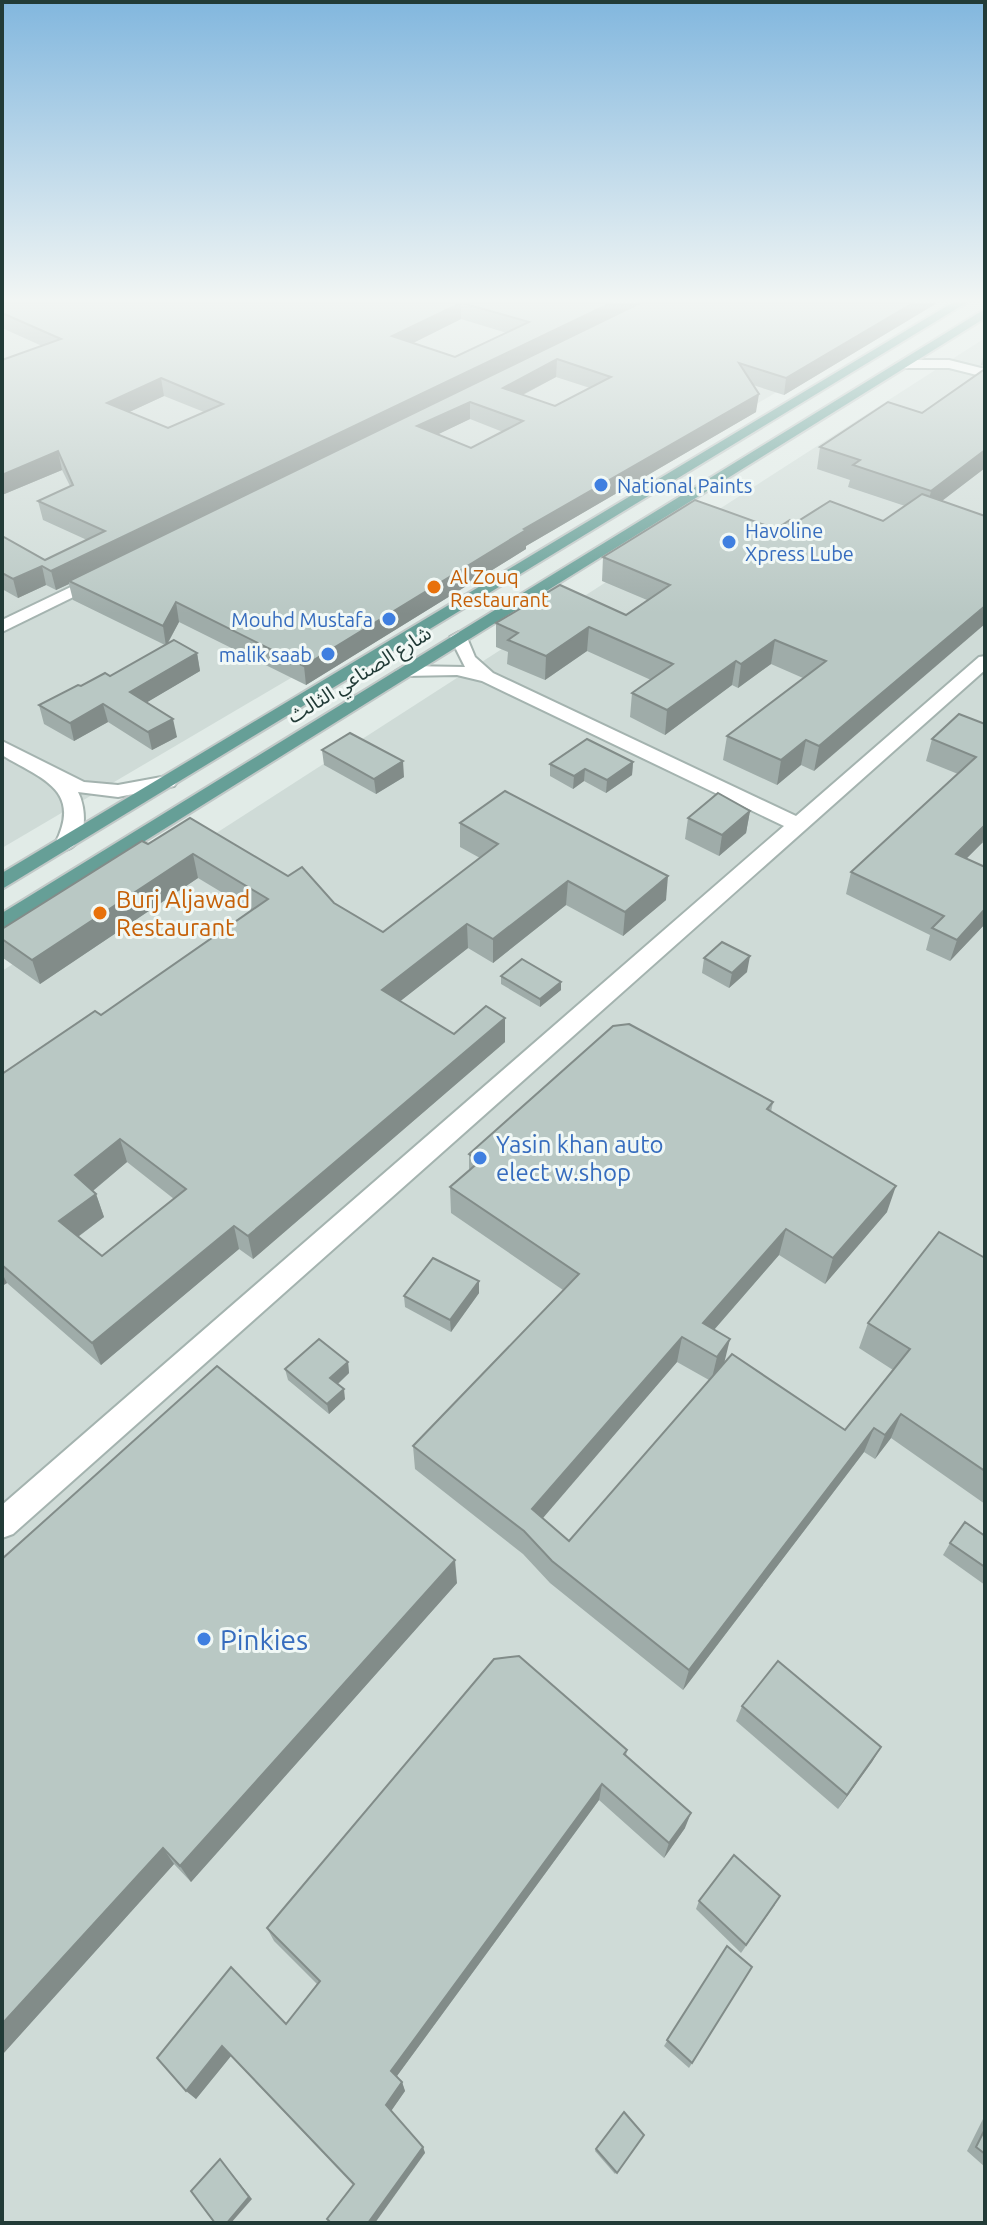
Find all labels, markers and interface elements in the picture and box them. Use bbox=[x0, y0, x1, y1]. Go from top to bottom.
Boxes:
place label: National Paints bbox=[617, 474, 752, 497]
marker: National Paints bbox=[592, 476, 610, 494]
place label: Havoline Xpress Lube bbox=[745, 519, 854, 565]
marker: Havoline Xpress Lube bbox=[720, 533, 738, 551]
place label: Al Zouq Restaurant bbox=[450, 565, 549, 611]
marker: Al Zouq Restaurant bbox=[425, 578, 443, 596]
place label: Mouhd Mustafa bbox=[231, 608, 373, 631]
marker: Mouhd Mustafa bbox=[380, 610, 398, 628]
street label: شارع الصناعي الثالث bbox=[283, 621, 437, 731]
place label: malik saab bbox=[219, 643, 312, 666]
marker: malik saab bbox=[319, 645, 337, 663]
place label: Burj Aljawad Restaurant bbox=[116, 886, 250, 941]
marker: Burj Aljawad Restaurant bbox=[91, 904, 109, 922]
place label: Yasin khan auto elect w.shop bbox=[496, 1131, 664, 1186]
marker: Yasin khan auto elect w.shop bbox=[471, 1149, 489, 1167]
place label: Pinkies bbox=[220, 1624, 308, 1655]
marker: Pinkies bbox=[195, 1630, 213, 1648]

